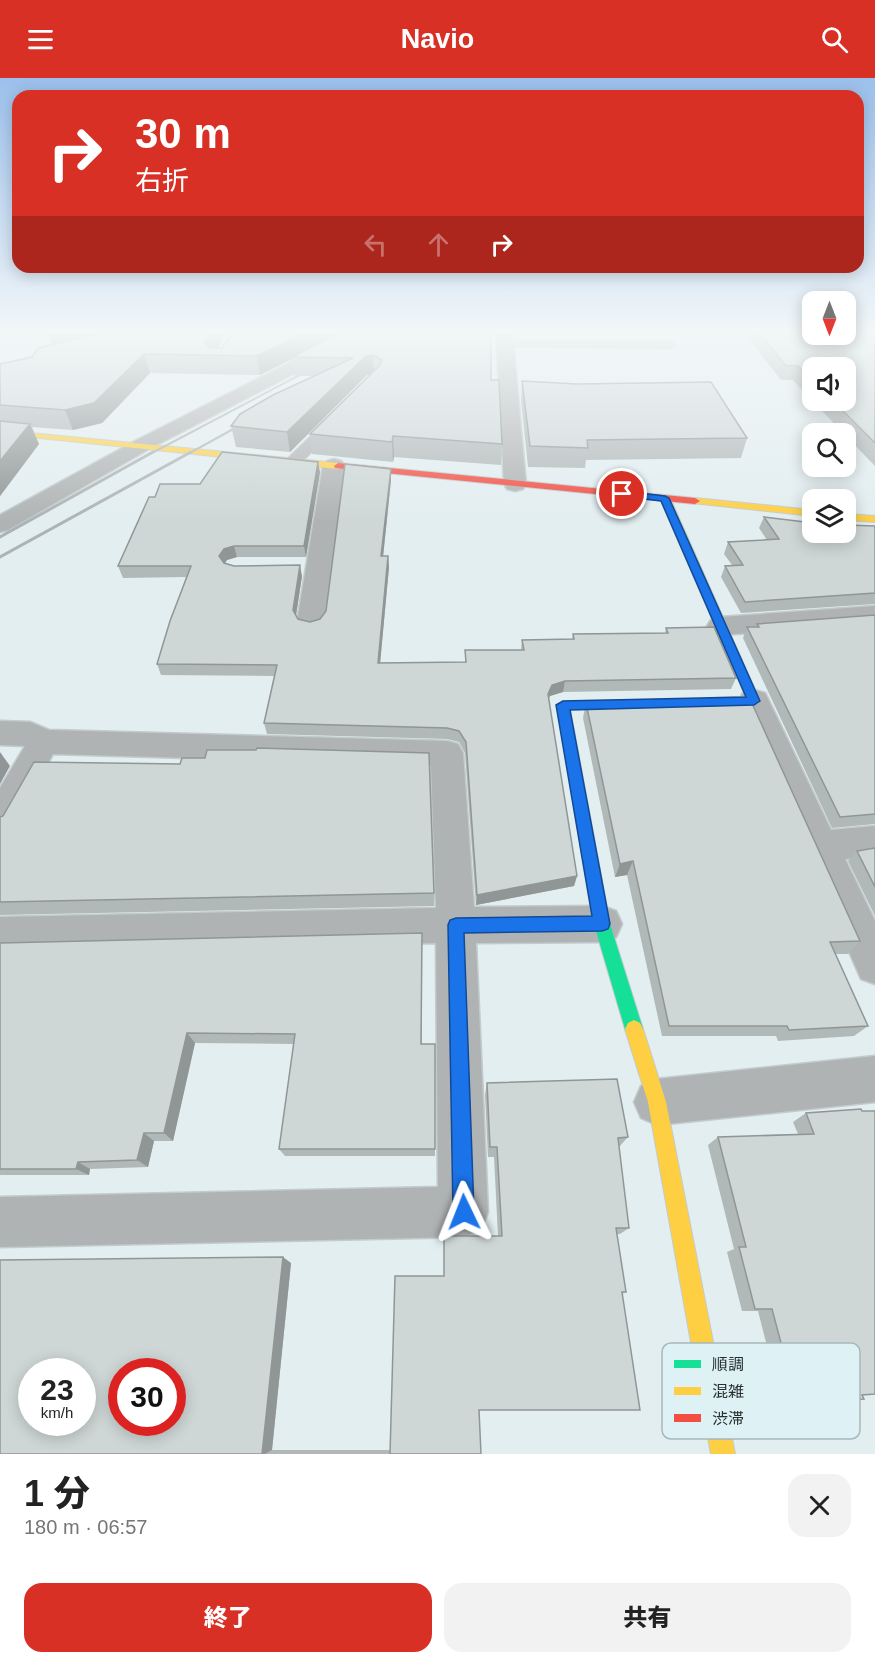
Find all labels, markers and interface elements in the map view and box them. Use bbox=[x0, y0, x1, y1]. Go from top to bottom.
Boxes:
icon: menu bbox=[24, 23, 57, 56]
icon: search bbox=[818, 23, 851, 56]
text: Navio bbox=[401, 24, 474, 54]
text: 30 m bbox=[135, 110, 231, 157]
icon: right bbox=[36, 114, 114, 192]
text: 右折 bbox=[135, 166, 189, 196]
icon: left bbox=[359, 228, 392, 261]
icon: ahead bbox=[422, 228, 455, 261]
icon: right bbox=[485, 228, 518, 261]
north arrow bbox=[802, 291, 856, 345]
map controls bbox=[802, 291, 856, 543]
button: sound bbox=[802, 357, 856, 411]
button: search bbox=[802, 423, 856, 477]
pin bbox=[596, 468, 647, 519]
icon: arrive bbox=[605, 477, 638, 510]
button: layers bbox=[802, 489, 856, 543]
position arrow bbox=[432, 1180, 496, 1244]
legend bbox=[662, 1343, 860, 1439]
text: 順調 bbox=[712, 1356, 744, 1373]
speed limit sign: 30 bbox=[108, 1358, 186, 1436]
text: 23 bbox=[40, 1373, 74, 1406]
text: 混雑 bbox=[712, 1383, 744, 1400]
text: km/h bbox=[41, 1404, 73, 1421]
text: 渋滞 bbox=[712, 1410, 744, 1427]
text: 1 分 bbox=[24, 1473, 90, 1514]
button: close bbox=[788, 1474, 851, 1537]
text: 180 m · 06:57 bbox=[24, 1516, 147, 1538]
button: 終了 bbox=[24, 1583, 432, 1652]
button: 共有 bbox=[444, 1583, 851, 1652]

